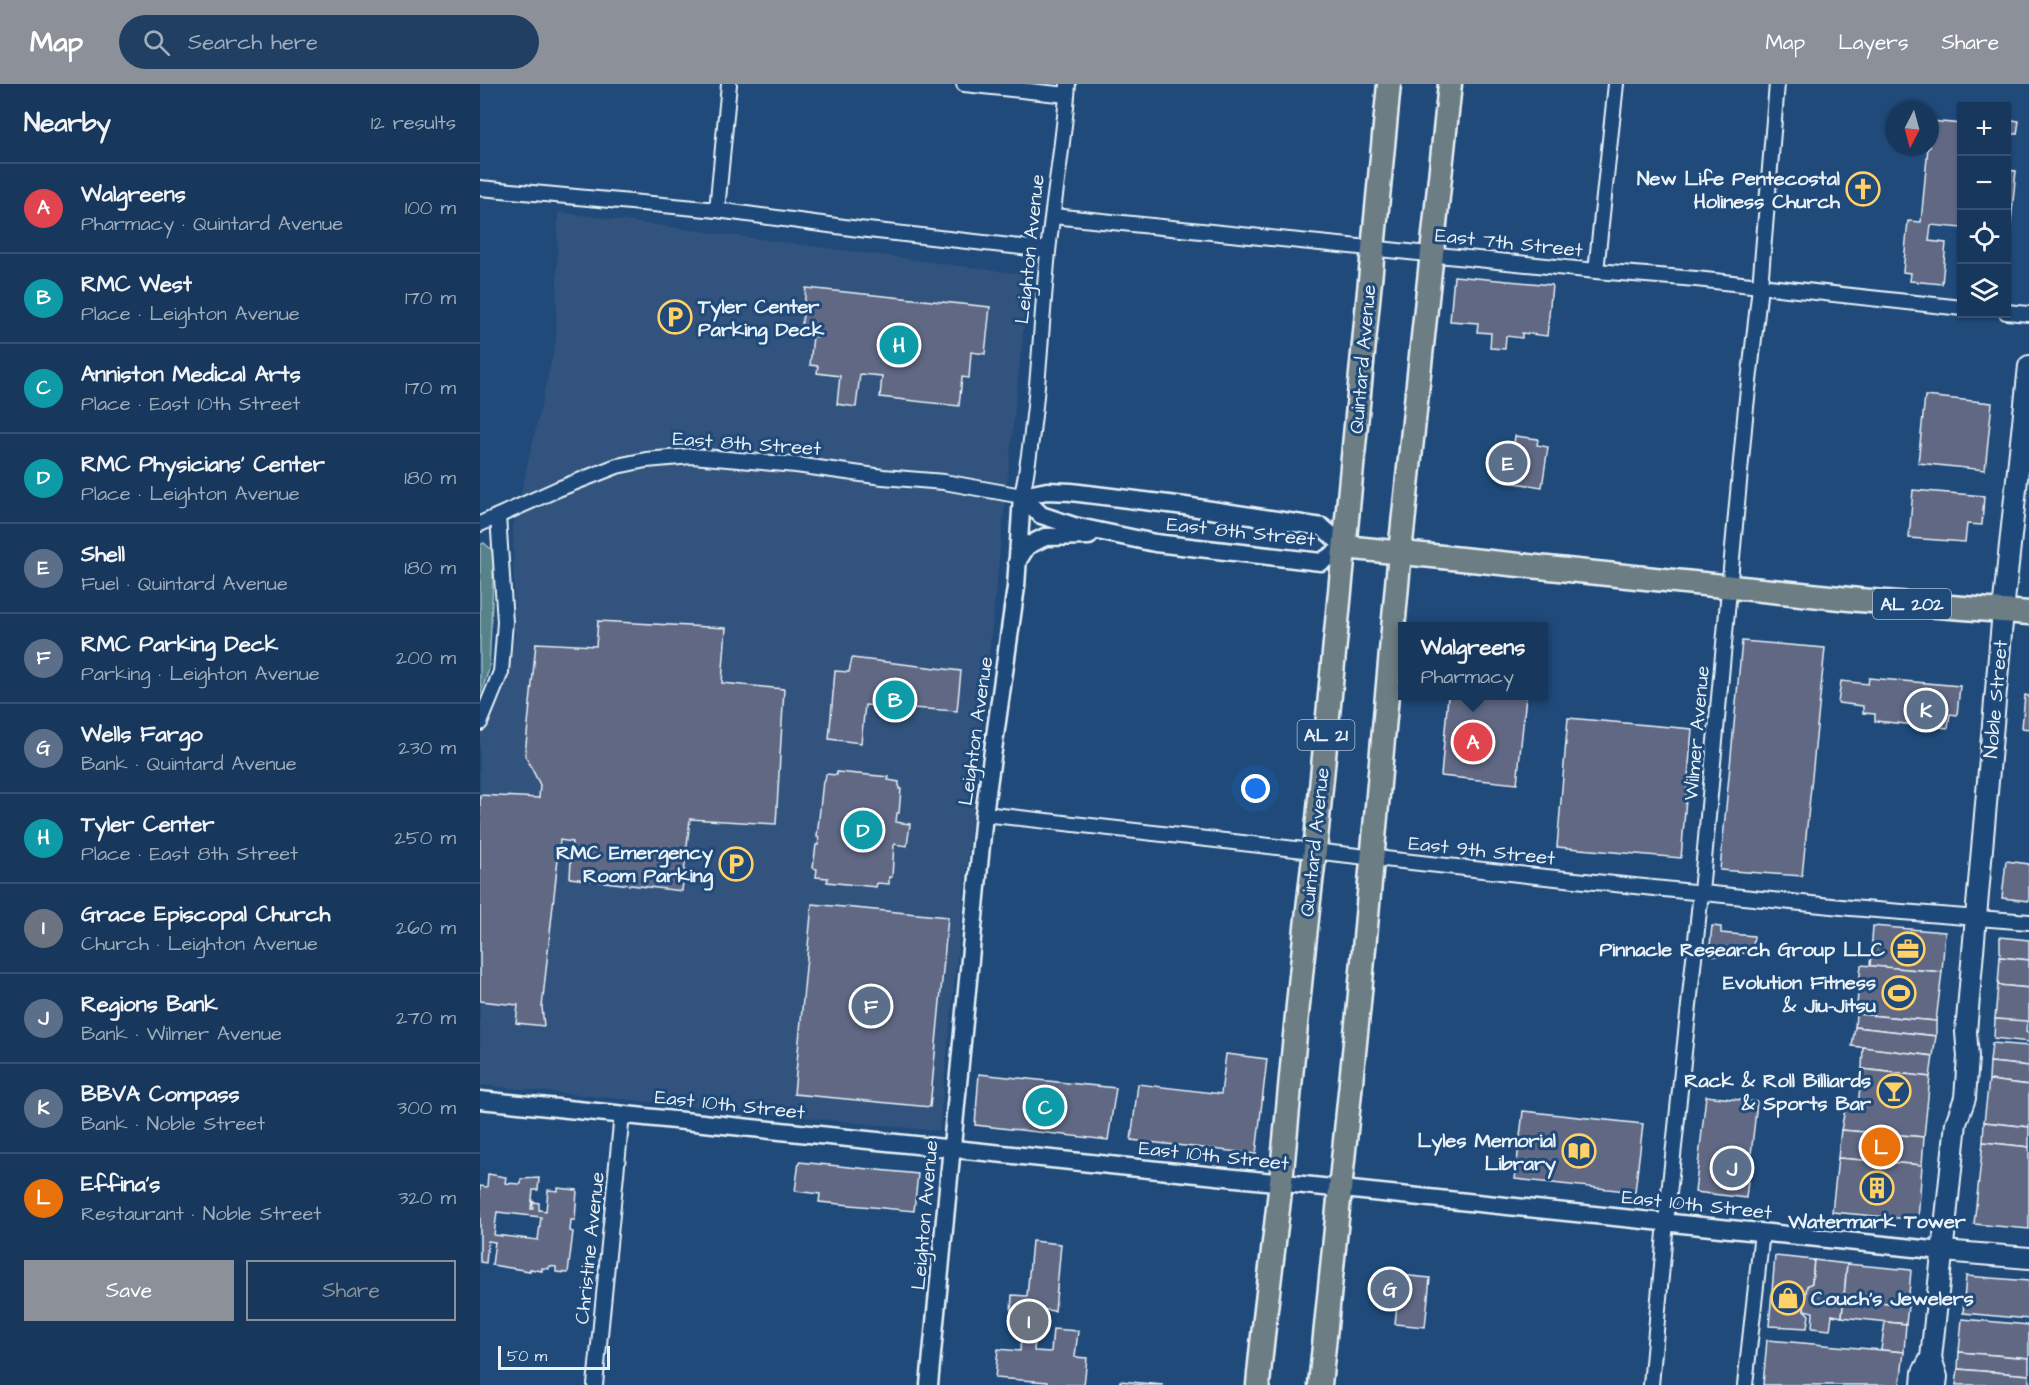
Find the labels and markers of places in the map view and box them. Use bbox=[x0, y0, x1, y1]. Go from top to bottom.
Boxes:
place label: New Life Pentecostal Holiness Church bbox=[1637, 165, 1841, 216]
church icon: New Life Pentecostal Holiness Church bbox=[1845, 171, 1881, 207]
place label: Tyler Center Parking Deck bbox=[697, 293, 825, 345]
parking icon: Tyler Center Parking Deck bbox=[657, 299, 693, 335]
pin: H bbox=[880, 322, 918, 368]
pin: E bbox=[1488, 440, 1528, 485]
pin: B bbox=[876, 678, 914, 722]
pin: K bbox=[1906, 688, 1946, 732]
pin: A bbox=[1454, 720, 1492, 764]
pin: D bbox=[844, 808, 883, 852]
place label: RMC Emergency Room Parking bbox=[556, 839, 714, 891]
parking icon: RMC Emergency Room Parking bbox=[718, 846, 754, 882]
office icon: Pinnacle Research Group LLC bbox=[1890, 931, 1926, 967]
place label: Pinnacle Research Group LLC bbox=[1599, 936, 1886, 964]
place label: Evolution Fitness & Jiu-Jitsu bbox=[1723, 969, 1876, 1020]
sports icon: Evolution Fitness & Jiu-Jitsu bbox=[1881, 975, 1917, 1011]
pin: F bbox=[852, 984, 890, 1028]
place label: Rack & Roll Billiards & Sports Bar bbox=[1684, 1067, 1872, 1118]
bar icon: Rack & Roll Billiards & Sports Bar bbox=[1876, 1073, 1912, 1109]
pin: C bbox=[1026, 1084, 1064, 1130]
pin: L bbox=[1862, 1124, 1900, 1170]
place label: Lyles Memorial Library bbox=[1418, 1127, 1556, 1179]
library icon: Lyles Memorial Library bbox=[1561, 1133, 1597, 1169]
pin: J bbox=[1712, 1146, 1752, 1190]
building icon: Watermark Tower bbox=[1859, 1170, 1895, 1206]
place label: Watermark Tower bbox=[1787, 1208, 1967, 1236]
pin: G bbox=[1370, 1266, 1410, 1312]
shop icon: Couch's Jewelers bbox=[1770, 1280, 1806, 1316]
place label: Couch's Jewelers bbox=[1811, 1285, 1974, 1313]
pin: I bbox=[1010, 1298, 1048, 1344]

